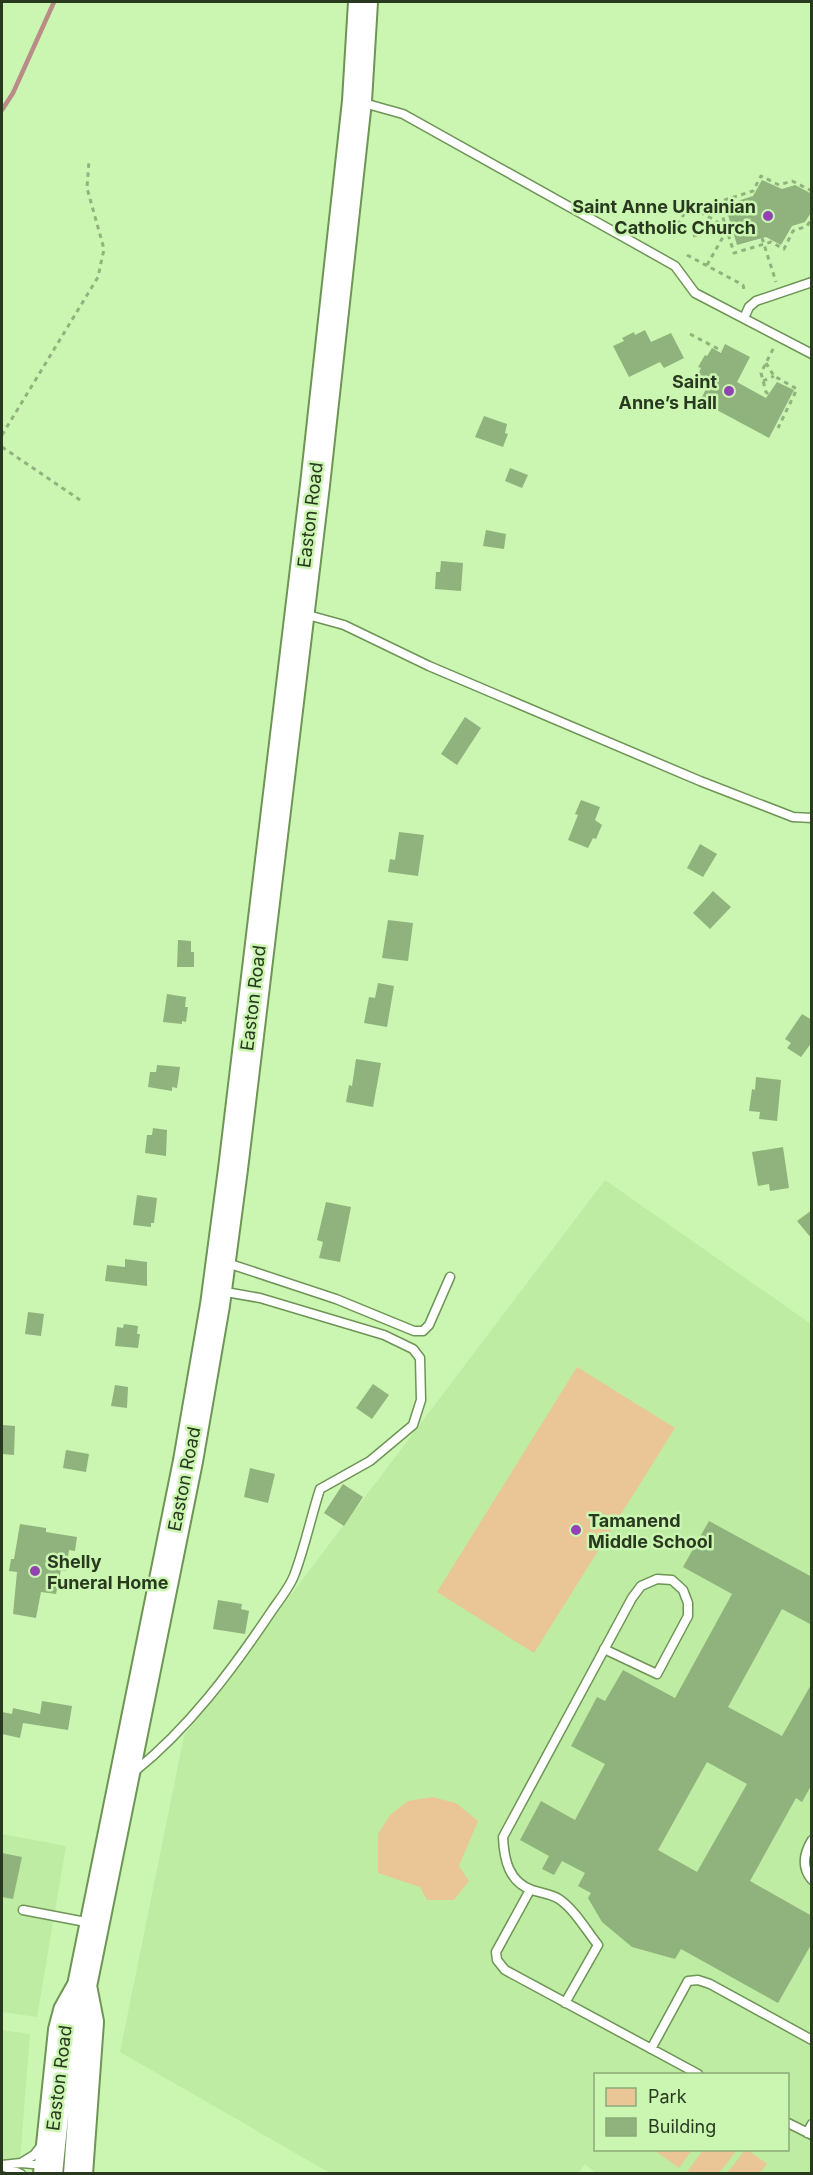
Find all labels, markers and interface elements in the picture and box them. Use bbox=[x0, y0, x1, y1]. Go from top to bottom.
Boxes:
place label: Saint Anne Ukrainian Catholic Church bbox=[572, 196, 756, 238]
marker: Saint Anne Ukrainian Catholic Church bbox=[761, 209, 775, 223]
place label: Saint Anne’s Hall bbox=[618, 371, 717, 413]
marker: Saint Anne’s Hall bbox=[722, 384, 736, 398]
street label: Easton Road bbox=[293, 461, 327, 569]
street label: Easton Road bbox=[236, 944, 270, 1052]
street label: Easton Road bbox=[164, 1425, 204, 1533]
place label: Tamanend Middle School bbox=[588, 1510, 713, 1552]
marker: Tamanend Middle School bbox=[569, 1523, 583, 1537]
place label: Shelly Funeral Home bbox=[47, 1551, 169, 1593]
marker: Shelly Funeral Home bbox=[28, 1564, 42, 1578]
street label: Easton Road bbox=[42, 2024, 76, 2132]
legend bbox=[594, 2073, 789, 2151]
text: Park bbox=[648, 2086, 687, 2107]
text: Building bbox=[648, 2116, 716, 2137]

